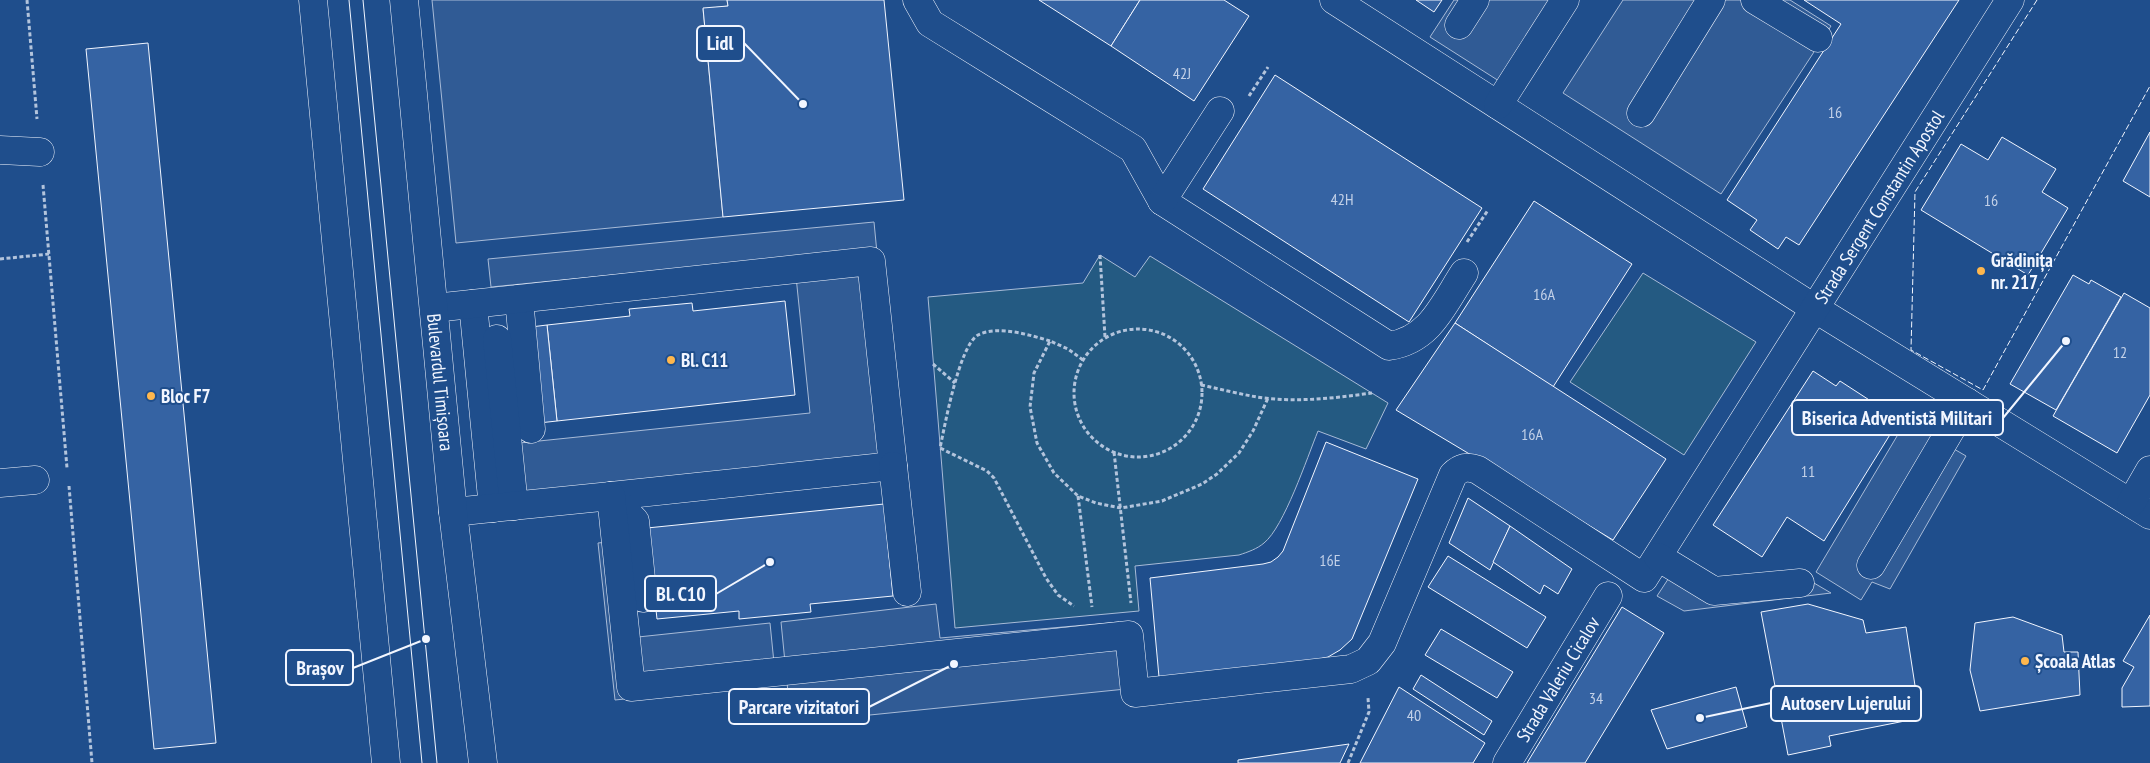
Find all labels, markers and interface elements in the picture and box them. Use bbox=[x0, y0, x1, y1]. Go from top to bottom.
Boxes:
callout: Lidl bbox=[697, 26, 744, 61]
text: Lidl bbox=[707, 30, 734, 56]
house number: 42J bbox=[1173, 63, 1191, 83]
house number: 16 bbox=[1828, 102, 1842, 122]
street label: Strada Sergent Constantin Apostol bbox=[1809, 105, 1949, 308]
house number: 42H bbox=[1331, 189, 1353, 209]
house number: 16 bbox=[1984, 190, 1998, 210]
place label: Grădinița nr. 217 bbox=[1991, 248, 2053, 294]
marker: Grădinița nr. 217 bbox=[1975, 265, 1987, 277]
house number: 16A bbox=[1533, 284, 1555, 304]
street label: Bulevardul Timișoara bbox=[422, 312, 459, 452]
house number: 12 bbox=[2113, 342, 2127, 362]
place label: Bl. C11 bbox=[681, 348, 728, 372]
marker: Bl. C11 bbox=[665, 354, 677, 366]
place label: Bloc F7 bbox=[161, 384, 211, 408]
marker: Bloc F7 bbox=[145, 390, 157, 402]
callout: Biserica Adventistă Militari bbox=[1792, 400, 2003, 435]
text: Biserica Adventistă Militari bbox=[1802, 405, 1992, 431]
house number: 16A bbox=[1521, 424, 1543, 444]
house number: 11 bbox=[1801, 461, 1815, 481]
house number: 16E bbox=[1319, 550, 1341, 570]
callout: Bl. C10 bbox=[645, 576, 716, 611]
text: Bl. C10 bbox=[656, 581, 706, 607]
street label: Strada Valeriu Cicalov bbox=[1511, 612, 1605, 746]
place label: Școala Atlas bbox=[2035, 649, 2116, 674]
callout: Brașov bbox=[286, 650, 353, 685]
text: Brașov bbox=[296, 655, 345, 681]
marker: Școala Atlas bbox=[2019, 655, 2031, 667]
callout: Autoserv Lujerului bbox=[1771, 686, 1921, 721]
house number: 34 bbox=[1589, 688, 1603, 708]
callout: Parcare vizitatori bbox=[729, 689, 869, 724]
text: Autoserv Lujerului bbox=[1780, 690, 1911, 716]
text: Parcare vizitatori bbox=[739, 694, 859, 720]
house number: 40 bbox=[1407, 705, 1421, 725]

